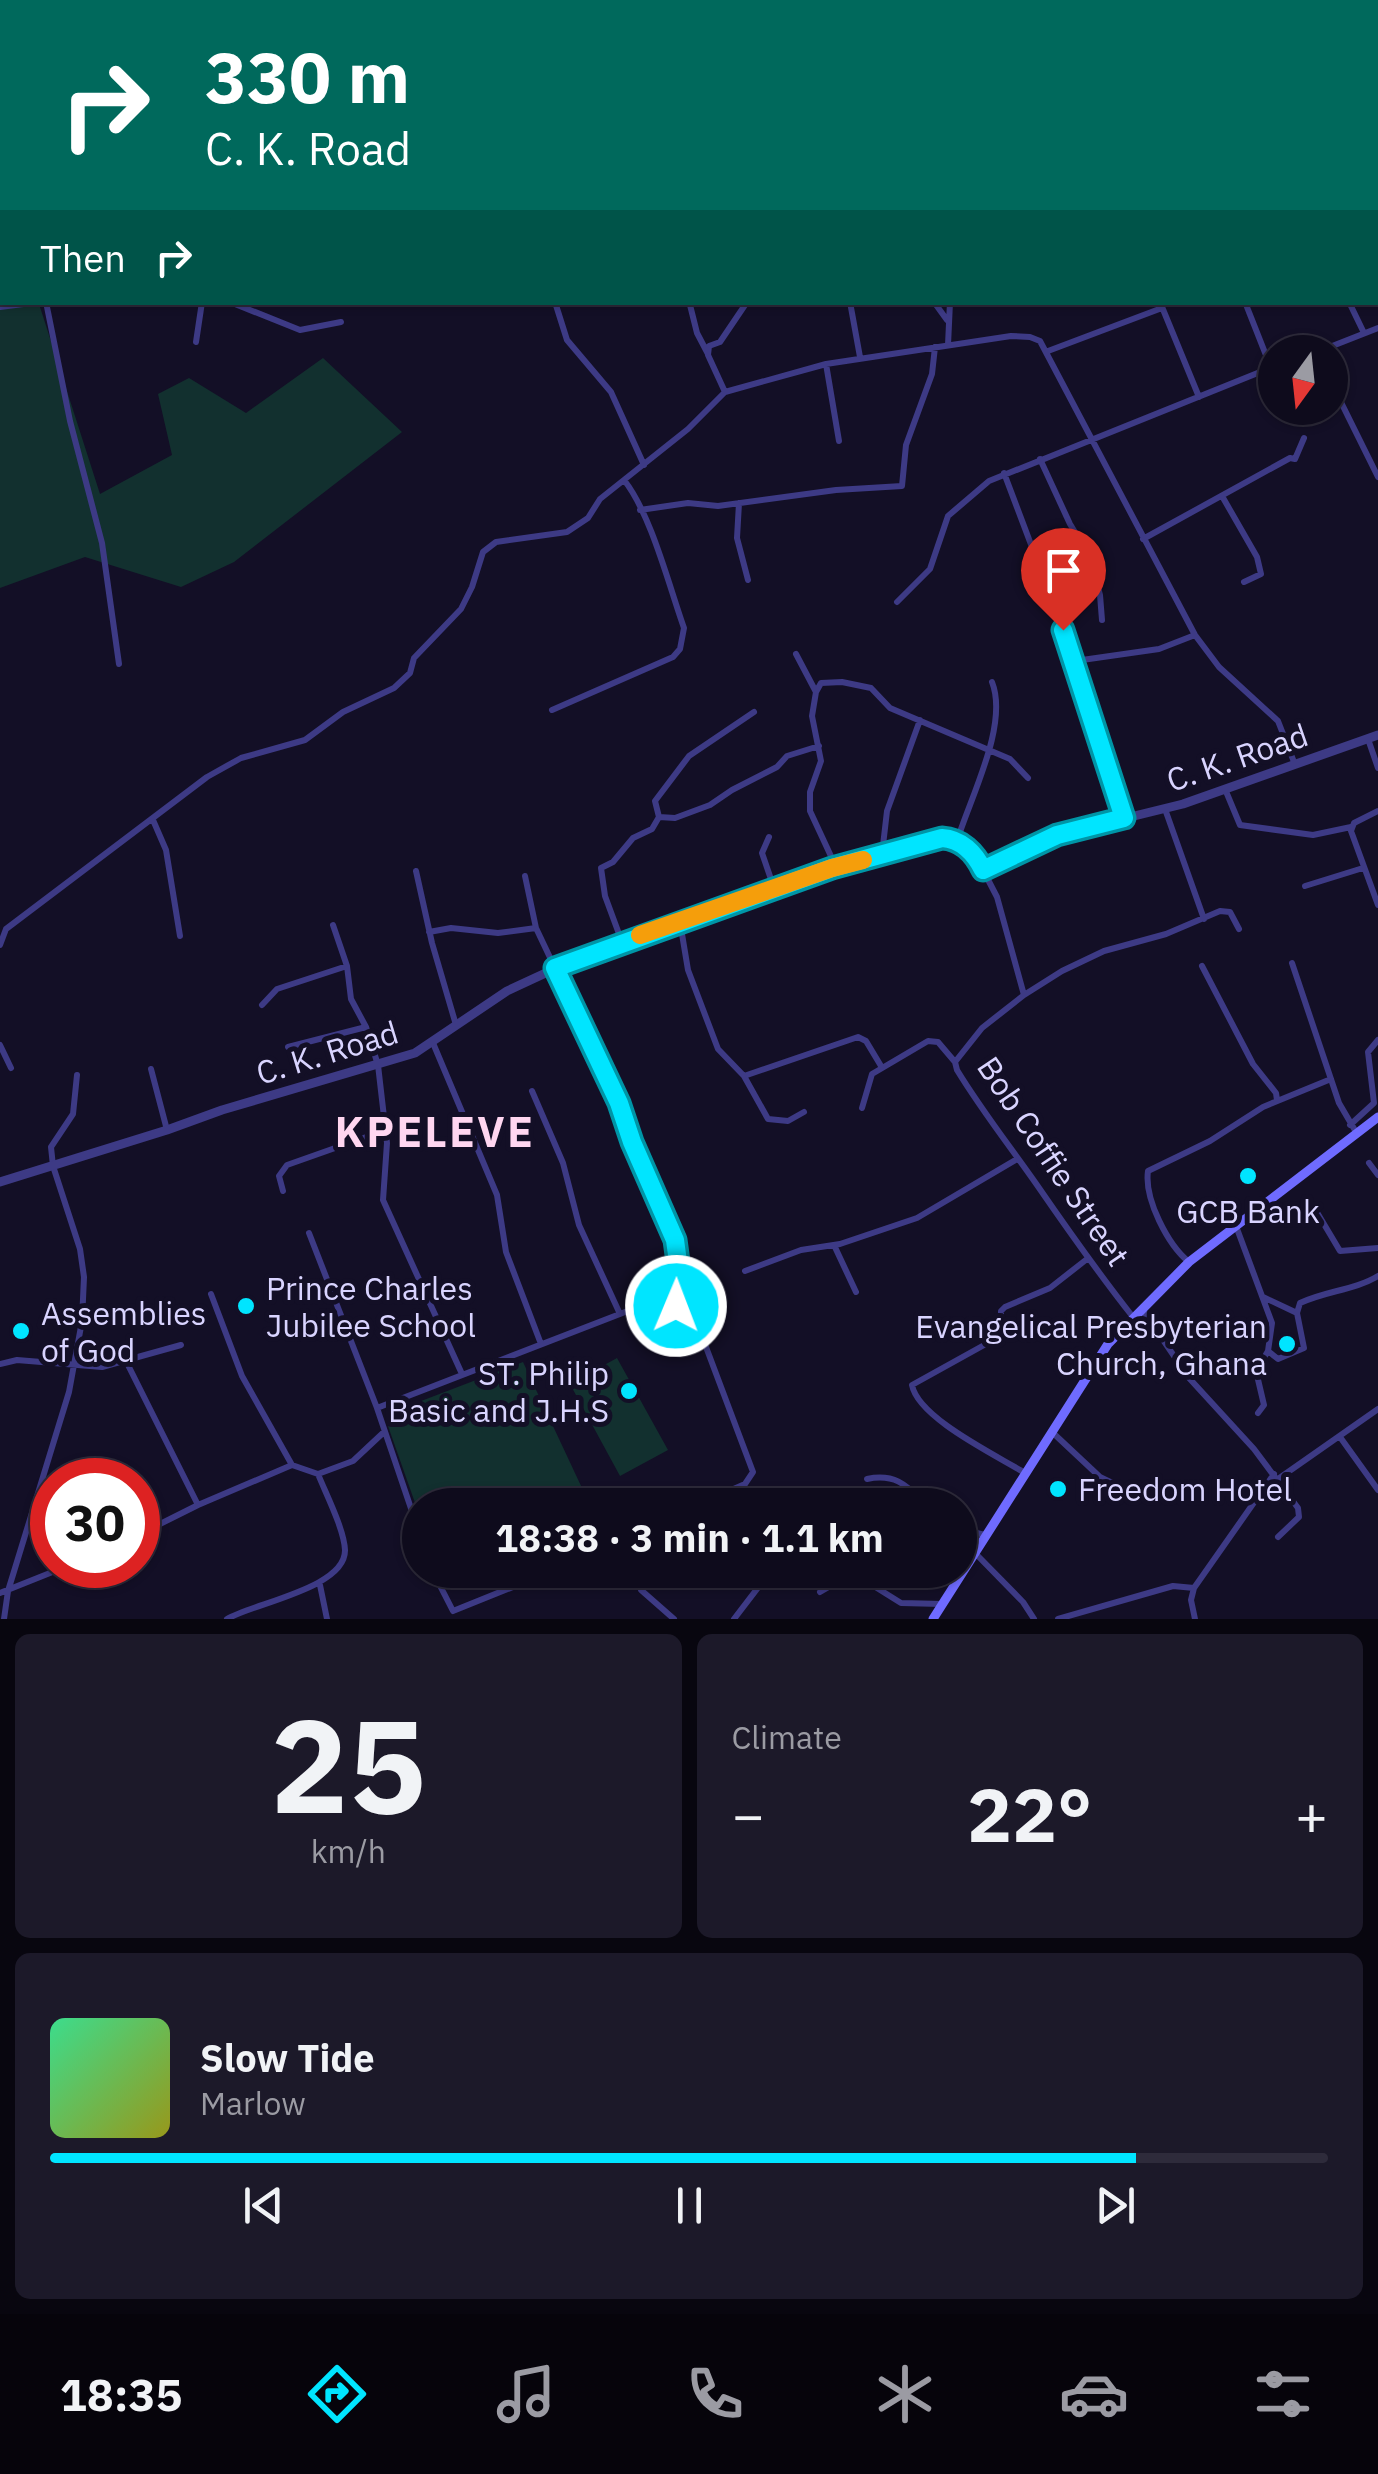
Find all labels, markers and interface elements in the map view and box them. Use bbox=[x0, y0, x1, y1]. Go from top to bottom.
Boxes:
text: 330 m bbox=[205, 31, 410, 122]
icon: right bbox=[40, 40, 170, 170]
text: C. K. Road bbox=[205, 119, 411, 177]
icon: right bbox=[146, 230, 201, 285]
text: Then bbox=[40, 233, 126, 282]
north arrow bbox=[1258, 335, 1348, 425]
map controls bbox=[1258, 335, 1348, 425]
pin bbox=[1021, 528, 1106, 631]
icon: arrive bbox=[1036, 543, 1091, 598]
street label: C. K. Road bbox=[1161, 713, 1313, 801]
street label: C. K. Road bbox=[251, 1010, 403, 1094]
street label: Bob Coffie Street bbox=[968, 1048, 1140, 1274]
district label: KPELEVE bbox=[335, 1104, 535, 1159]
marker: GCB Bank bbox=[1237, 1165, 1259, 1187]
place label: GCB Bank bbox=[1176, 1190, 1320, 1232]
position arrow bbox=[624, 1254, 728, 1358]
place label: Prince Charles Jubilee School bbox=[266, 1267, 476, 1346]
place label: Assemblies of God bbox=[41, 1292, 206, 1371]
marker: Prince Charles Jubilee School bbox=[235, 1295, 257, 1317]
place label: Evangelical Presbyterian Church, Ghana bbox=[915, 1305, 1267, 1384]
marker: Assemblies of God bbox=[10, 1320, 32, 1342]
marker: Evangelical Presbyterian Church, Ghana bbox=[1276, 1333, 1298, 1355]
place label: ST. Philip Basic and J.H.S bbox=[388, 1352, 609, 1431]
marker: ST. Philip Basic and J.H.S bbox=[618, 1380, 640, 1402]
speed limit sign: 30 bbox=[30, 1458, 160, 1588]
place label: Freedom Hotel bbox=[1078, 1468, 1292, 1510]
marker: Freedom Hotel bbox=[1047, 1478, 1069, 1500]
text: 18:38 · 3 min · 1.1 km bbox=[495, 1513, 884, 1562]
text: 25 bbox=[270, 1680, 426, 1849]
text: Climate bbox=[732, 1716, 842, 1758]
text: 22° bbox=[967, 1765, 1092, 1863]
text: − bbox=[732, 1779, 765, 1850]
text: + bbox=[1295, 1779, 1328, 1850]
text: km/h bbox=[311, 1830, 386, 1872]
text: Slow Tide bbox=[200, 2033, 375, 2082]
text: Marlow bbox=[200, 2082, 306, 2124]
icon: previous bbox=[236, 2178, 291, 2233]
icon: pause bbox=[662, 2178, 717, 2233]
icon: next bbox=[1088, 2178, 1143, 2233]
icon: directions bbox=[302, 2359, 372, 2429]
icon: music bbox=[491, 2359, 561, 2429]
icon: phone bbox=[680, 2359, 750, 2429]
icon: climate bbox=[870, 2359, 940, 2429]
icon: car bbox=[1059, 2359, 1129, 2429]
icon: filters bbox=[1248, 2359, 1318, 2429]
text: 18:35 bbox=[60, 2365, 183, 2423]

